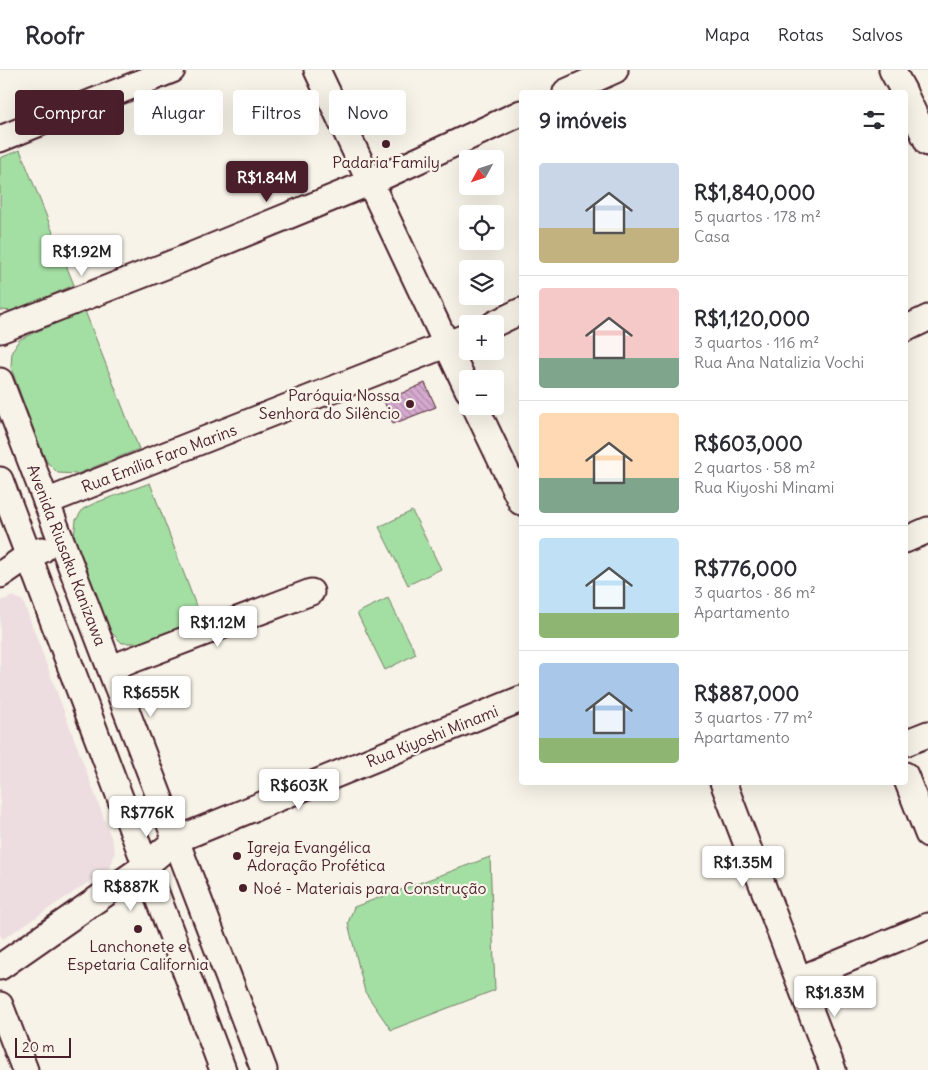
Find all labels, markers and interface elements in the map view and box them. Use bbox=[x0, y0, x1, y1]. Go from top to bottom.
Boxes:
text: Roofr bbox=[25, 20, 85, 50]
text: Mapa bbox=[705, 23, 750, 46]
text: Rotas bbox=[778, 23, 824, 46]
text: Salvos bbox=[852, 23, 903, 46]
chip: Comprar bbox=[15, 90, 124, 135]
chip: Alugar bbox=[134, 90, 223, 135]
chip: Filtros bbox=[233, 90, 319, 135]
chip: Novo bbox=[329, 90, 406, 135]
icon: filters bbox=[860, 106, 888, 134]
text: 9 imóveis bbox=[539, 107, 627, 134]
marker: Padaria Family bbox=[380, 138, 392, 150]
north arrow bbox=[459, 150, 504, 195]
map controls bbox=[459, 150, 504, 415]
place label: Padaria Family bbox=[332, 152, 440, 172]
pin: R$1.84M bbox=[221, 160, 313, 203]
text: R$1.84M bbox=[237, 167, 297, 187]
text: R$1,840,000 bbox=[694, 179, 815, 206]
icon: home bbox=[579, 183, 639, 243]
button: locate bbox=[459, 205, 504, 250]
text: 5 quartos · 178 m² bbox=[694, 206, 821, 226]
text: Casa bbox=[694, 226, 730, 246]
pin: R$1.92M bbox=[36, 234, 128, 277]
text: R$1.92M bbox=[52, 241, 112, 261]
button: layers bbox=[459, 260, 504, 305]
text: R$1,120,000 bbox=[694, 305, 810, 332]
icon: home bbox=[579, 308, 639, 368]
button: + bbox=[459, 315, 504, 360]
text: 3 quartos · 116 m² bbox=[694, 332, 819, 352]
text: Rua Ana Natalizia Vochi bbox=[694, 352, 864, 372]
button: − bbox=[459, 370, 504, 415]
place label: Paróquia Nossa Senhora do Silêncio bbox=[259, 385, 400, 423]
marker: Paróquia Nossa Senhora do Silêncio bbox=[404, 398, 416, 410]
street label: Rua Emília Faro Marins bbox=[79, 419, 239, 497]
text: R$603,000 bbox=[694, 430, 803, 457]
icon: home bbox=[579, 433, 639, 493]
text: 2 quartos · 58 m² bbox=[694, 457, 815, 477]
street label: Avenida Riusaku Kanizawa bbox=[23, 461, 111, 649]
text: Rua Kiyoshi Minami bbox=[694, 477, 834, 497]
text: R$776,000 bbox=[694, 555, 797, 582]
icon: home bbox=[579, 558, 639, 618]
text: 3 quartos · 86 m² bbox=[694, 582, 816, 602]
text: Apartamento bbox=[694, 602, 790, 622]
pin: R$1.12M bbox=[172, 606, 264, 648]
text: R$1.12M bbox=[190, 612, 246, 632]
pin: R$655K bbox=[110, 676, 192, 718]
text: R$887,000 bbox=[694, 680, 799, 707]
text: R$655K bbox=[123, 682, 179, 702]
icon: home bbox=[579, 683, 639, 743]
street label: Rua Kiyoshi Minami bbox=[363, 700, 501, 772]
text: 3 quartos · 77 m² bbox=[694, 707, 813, 727]
text: Apartamento bbox=[694, 727, 790, 747]
pin: R$603K bbox=[258, 768, 340, 811]
text: R$603K bbox=[270, 775, 328, 795]
pin: R$776K bbox=[106, 796, 188, 838]
text: R$776K bbox=[120, 802, 174, 822]
place label: Igreja Evangélica Adoração Profética bbox=[247, 837, 385, 875]
pin: R$1.35M bbox=[697, 846, 789, 888]
marker: Igreja Evangélica Adoração Profética bbox=[231, 850, 243, 862]
text: R$1.35M bbox=[713, 852, 773, 872]
pin: R$887K bbox=[90, 870, 172, 912]
text: R$887K bbox=[103, 876, 159, 896]
place label: Noé - Materiais para Construção bbox=[253, 878, 486, 898]
marker: Noé - Materiais para Construção bbox=[237, 882, 249, 894]
marker: Lanchonete e Espetaria California bbox=[132, 923, 144, 935]
place label: Lanchonete e Espetaria California bbox=[67, 936, 209, 974]
pin: R$1.83M bbox=[789, 976, 881, 1018]
text: R$1.83M bbox=[805, 982, 865, 1002]
scale bar bbox=[15, 1035, 71, 1058]
text: 20 m bbox=[22, 1038, 55, 1056]

